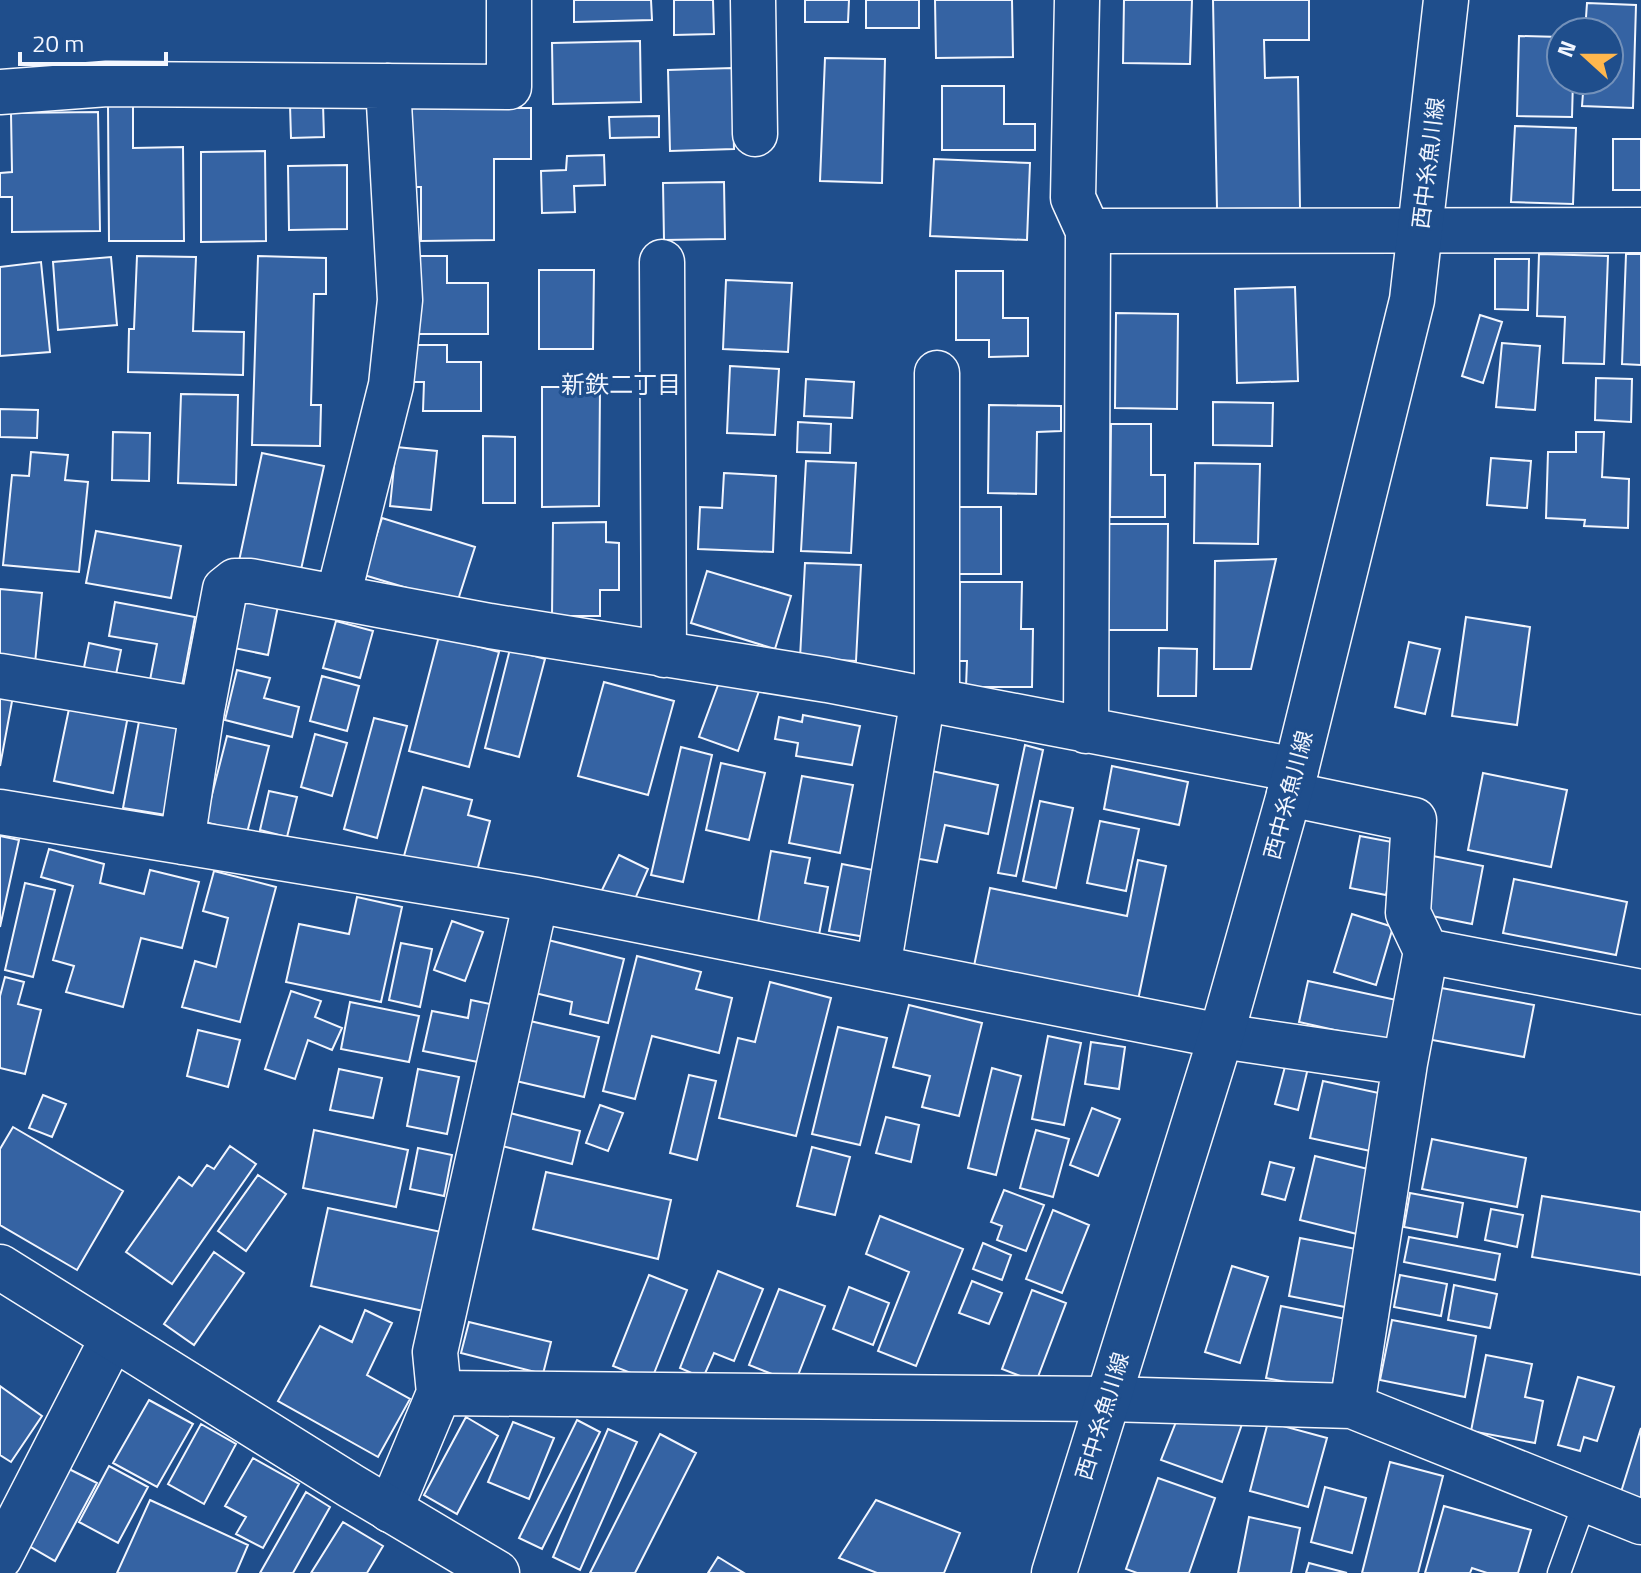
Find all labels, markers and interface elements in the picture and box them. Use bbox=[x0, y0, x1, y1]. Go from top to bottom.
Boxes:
scale bar bbox=[20, 16, 166, 66]
north arrow bbox=[1545, 16, 1625, 96]
text: 20 m bbox=[32, 25, 84, 61]
text: N bbox=[1548, 36, 1585, 62]
street label: 西中糸魚川線 bbox=[1403, 95, 1453, 231]
district label: 新鉄二丁目 bbox=[561, 366, 681, 402]
street label: 西中糸魚川線 bbox=[1254, 727, 1322, 863]
street label: 西中糸魚川線 bbox=[1066, 1348, 1138, 1484]

